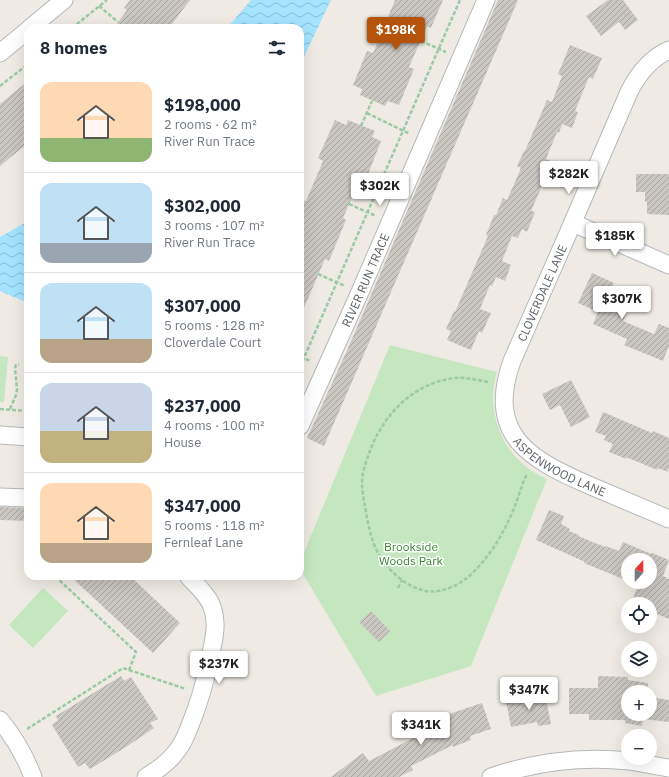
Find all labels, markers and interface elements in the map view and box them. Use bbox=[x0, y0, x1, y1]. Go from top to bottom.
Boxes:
pin: $198K bbox=[368, 17, 424, 51]
text: $198K bbox=[376, 21, 416, 38]
text: 8 homes bbox=[40, 37, 107, 59]
icon: filters bbox=[266, 37, 288, 59]
text: $198,000 bbox=[164, 94, 241, 116]
icon: home bbox=[72, 98, 120, 146]
text: 2 rooms · 62 m² bbox=[164, 116, 257, 133]
text: River Run Trace bbox=[164, 133, 255, 150]
pin: $282K bbox=[541, 161, 597, 195]
text: $282K bbox=[549, 165, 589, 182]
pin: $302K bbox=[352, 173, 408, 207]
text: $302K bbox=[360, 177, 400, 194]
text: $302,000 bbox=[164, 195, 241, 217]
icon: home bbox=[72, 199, 120, 247]
text: 3 rooms · 107 m² bbox=[164, 217, 265, 234]
pin: $185K bbox=[587, 223, 643, 257]
text: $185K bbox=[595, 227, 635, 244]
street label: RIVER RUN TRACE bbox=[338, 231, 392, 329]
text: River Run Trace bbox=[164, 234, 255, 251]
street label: CLOVERDALE LANE bbox=[514, 242, 570, 344]
pin: $307K bbox=[594, 286, 650, 320]
text: $307K bbox=[602, 290, 642, 307]
text: $307,000 bbox=[164, 295, 241, 317]
icon: home bbox=[72, 299, 120, 347]
text: 5 rooms · 128 m² bbox=[164, 317, 265, 334]
text: Cloverdale Court bbox=[164, 334, 261, 351]
text: $237,000 bbox=[164, 395, 241, 417]
icon: home bbox=[72, 399, 120, 447]
text: 4 rooms · 100 m² bbox=[164, 417, 265, 434]
text: House bbox=[164, 434, 201, 451]
street label: ASPENWOOD LANE bbox=[510, 434, 608, 499]
text: $347,000 bbox=[164, 495, 241, 517]
icon: home bbox=[72, 499, 120, 547]
text: 5 rooms · 118 m² bbox=[164, 517, 265, 534]
text: Fernleaf Lane bbox=[164, 534, 243, 551]
park label: Brookside Woods Park bbox=[379, 539, 444, 568]
north arrow bbox=[621, 553, 657, 589]
map controls bbox=[621, 553, 657, 765]
button: locate bbox=[621, 597, 657, 633]
button: layers bbox=[621, 641, 657, 677]
pin: $237K bbox=[191, 651, 247, 685]
text: $237K bbox=[199, 655, 239, 672]
pin: $347K bbox=[501, 677, 557, 711]
text: $347K bbox=[509, 681, 549, 698]
button: + bbox=[621, 685, 657, 721]
pin: $341K bbox=[393, 712, 449, 746]
text: $341K bbox=[401, 716, 441, 733]
button: − bbox=[621, 729, 657, 765]

